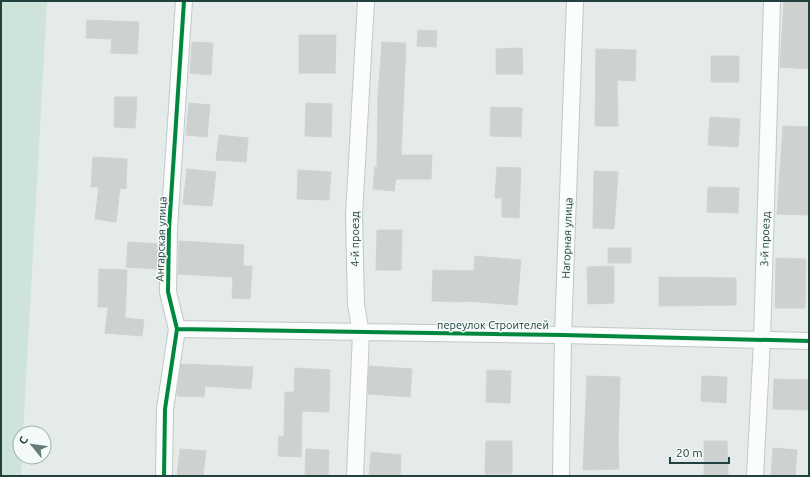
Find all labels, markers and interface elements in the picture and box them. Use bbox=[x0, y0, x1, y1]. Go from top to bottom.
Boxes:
street label: Ангарская улица bbox=[154, 196, 168, 282]
street label: Нагорная улица bbox=[560, 197, 574, 279]
street label: 4-й проезд bbox=[349, 211, 361, 267]
street label: 3-й проезд bbox=[758, 211, 772, 267]
street label: переулок Строителей bbox=[437, 319, 549, 331]
north arrow bbox=[12, 425, 52, 465]
text: С bbox=[16, 434, 30, 446]
scale bar bbox=[670, 439, 729, 465]
text: 20 m bbox=[676, 446, 703, 459]

